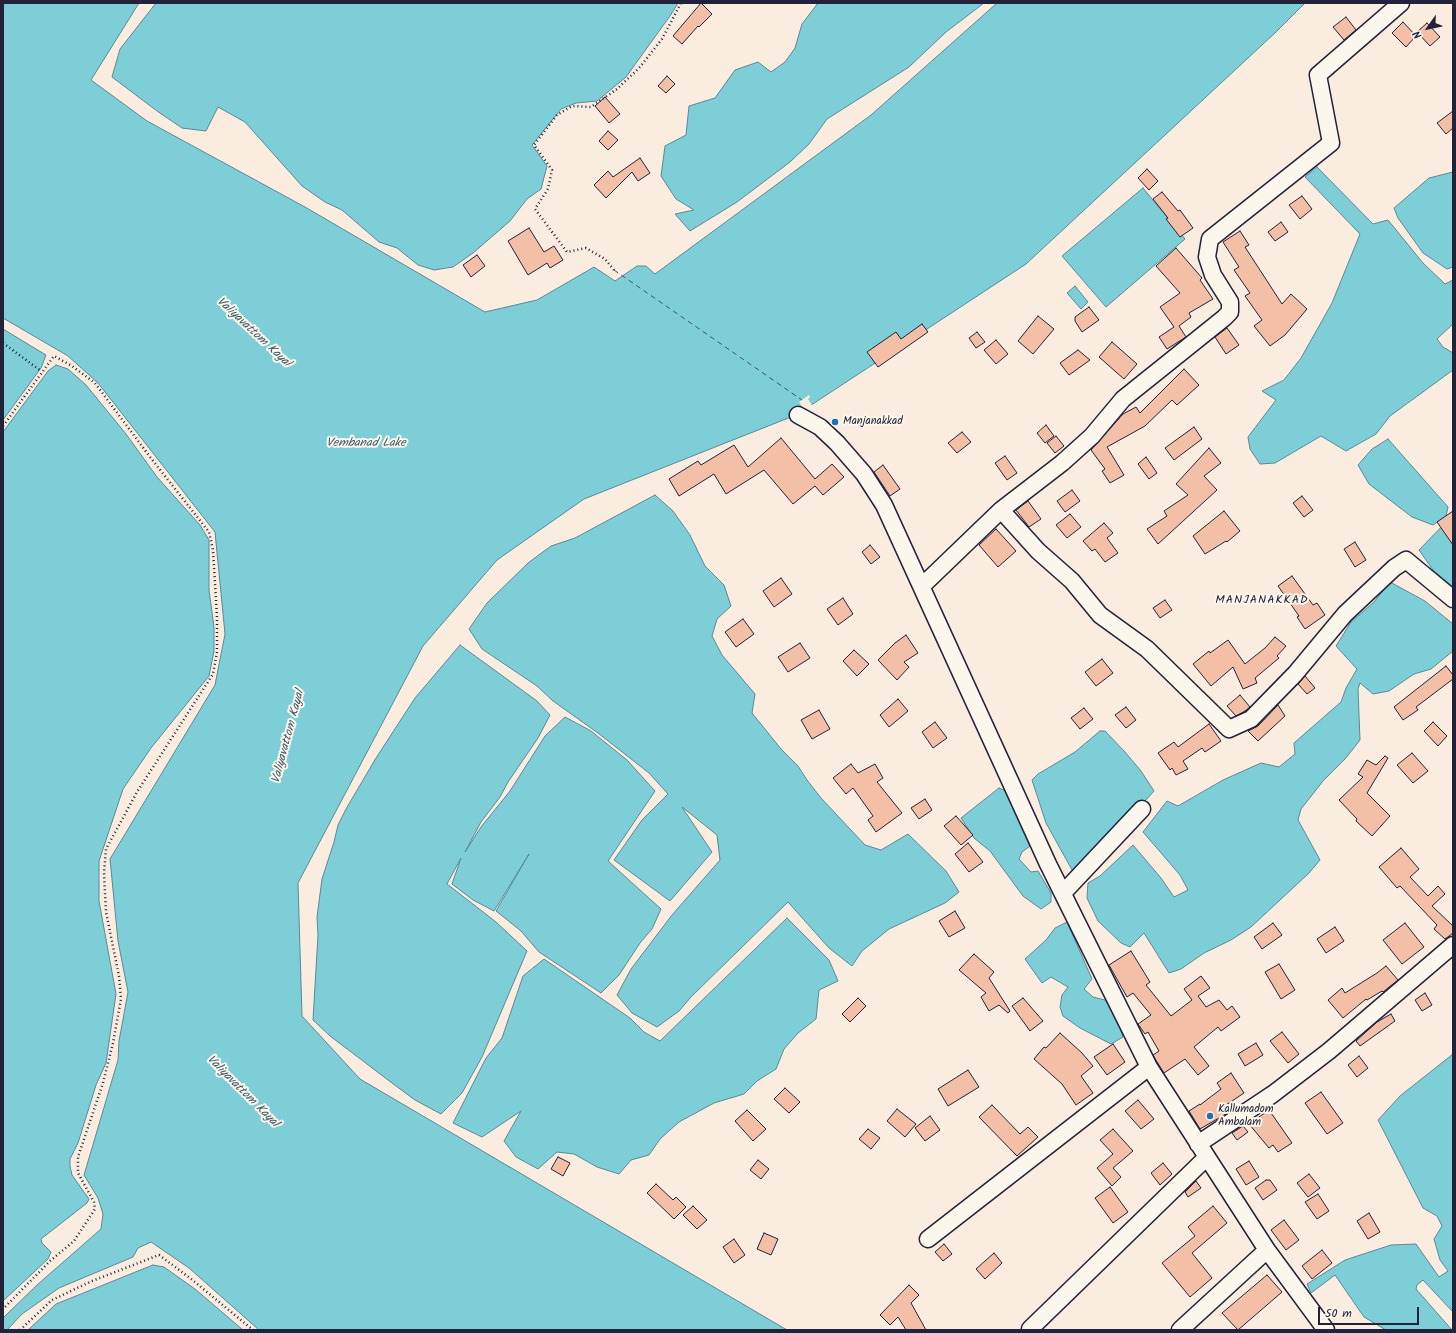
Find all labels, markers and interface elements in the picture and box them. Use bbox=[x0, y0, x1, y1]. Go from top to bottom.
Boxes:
north arrow bbox=[1408, 8, 1448, 48]
text: N bbox=[1408, 27, 1427, 42]
water label: Valiyavattom Kayal bbox=[213, 295, 293, 371]
place label: Manjanakkad bbox=[843, 415, 903, 429]
marker: Manjanakkad bbox=[830, 417, 840, 427]
water label: Vembanad Lake bbox=[326, 437, 406, 451]
district label: MANJANAKKAD bbox=[1215, 594, 1309, 608]
water label: Valiyavattom Kayal bbox=[270, 689, 308, 785]
water label: Valiyavattom Kayal bbox=[203, 1053, 281, 1131]
place label: Kallumadom Ambalam bbox=[1218, 1103, 1273, 1129]
marker: Kallumadom Ambalam bbox=[1205, 1111, 1215, 1121]
scale bar bbox=[1320, 1299, 1421, 1325]
text: 50 m bbox=[1325, 1304, 1352, 1323]

